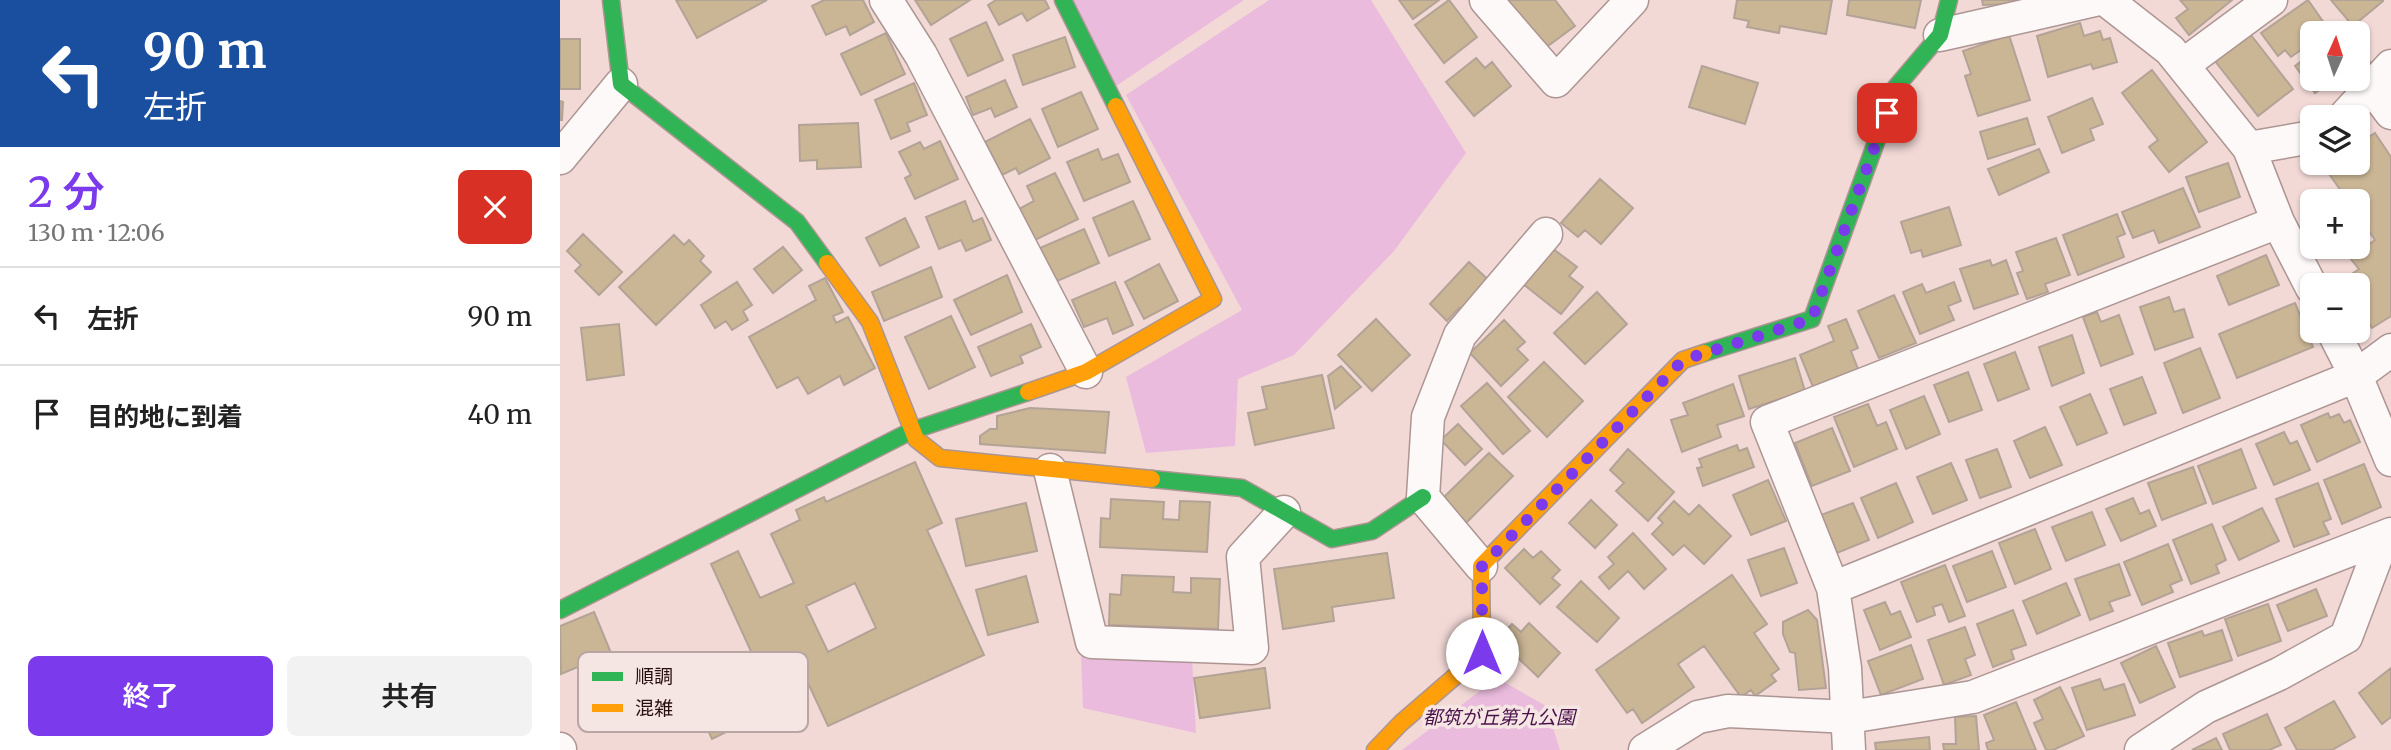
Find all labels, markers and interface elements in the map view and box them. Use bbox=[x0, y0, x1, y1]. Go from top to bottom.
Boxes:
text: 90 m bbox=[143, 20, 267, 81]
north arrow bbox=[2300, 21, 2370, 91]
map controls bbox=[2300, 21, 2370, 343]
icon: left bbox=[28, 28, 119, 119]
pin bbox=[1857, 83, 1917, 143]
text: 左折 bbox=[143, 87, 207, 127]
icon: arrive bbox=[1868, 94, 1906, 132]
button: layers bbox=[2300, 105, 2370, 175]
text: 2 分 bbox=[28, 166, 105, 218]
button: close bbox=[458, 170, 532, 244]
button: + bbox=[2300, 189, 2370, 259]
text: 130 m · 12:06 bbox=[28, 218, 165, 247]
button: − bbox=[2300, 273, 2370, 343]
icon: left bbox=[28, 297, 66, 335]
text: 90 m bbox=[468, 300, 532, 333]
text: 左折 bbox=[87, 302, 139, 335]
icon: arrive bbox=[28, 395, 66, 433]
text: 40 m bbox=[468, 398, 532, 431]
text: 目的地に到着 bbox=[87, 400, 243, 433]
position arrow bbox=[1445, 616, 1519, 690]
legend bbox=[578, 652, 808, 732]
button: 終了 bbox=[28, 656, 273, 736]
button: 共有 bbox=[287, 656, 532, 736]
text: 順調 bbox=[635, 664, 673, 688]
text: 混雑 bbox=[635, 696, 673, 720]
park label: 都筑が丘第九公園 bbox=[1423, 705, 1578, 729]

